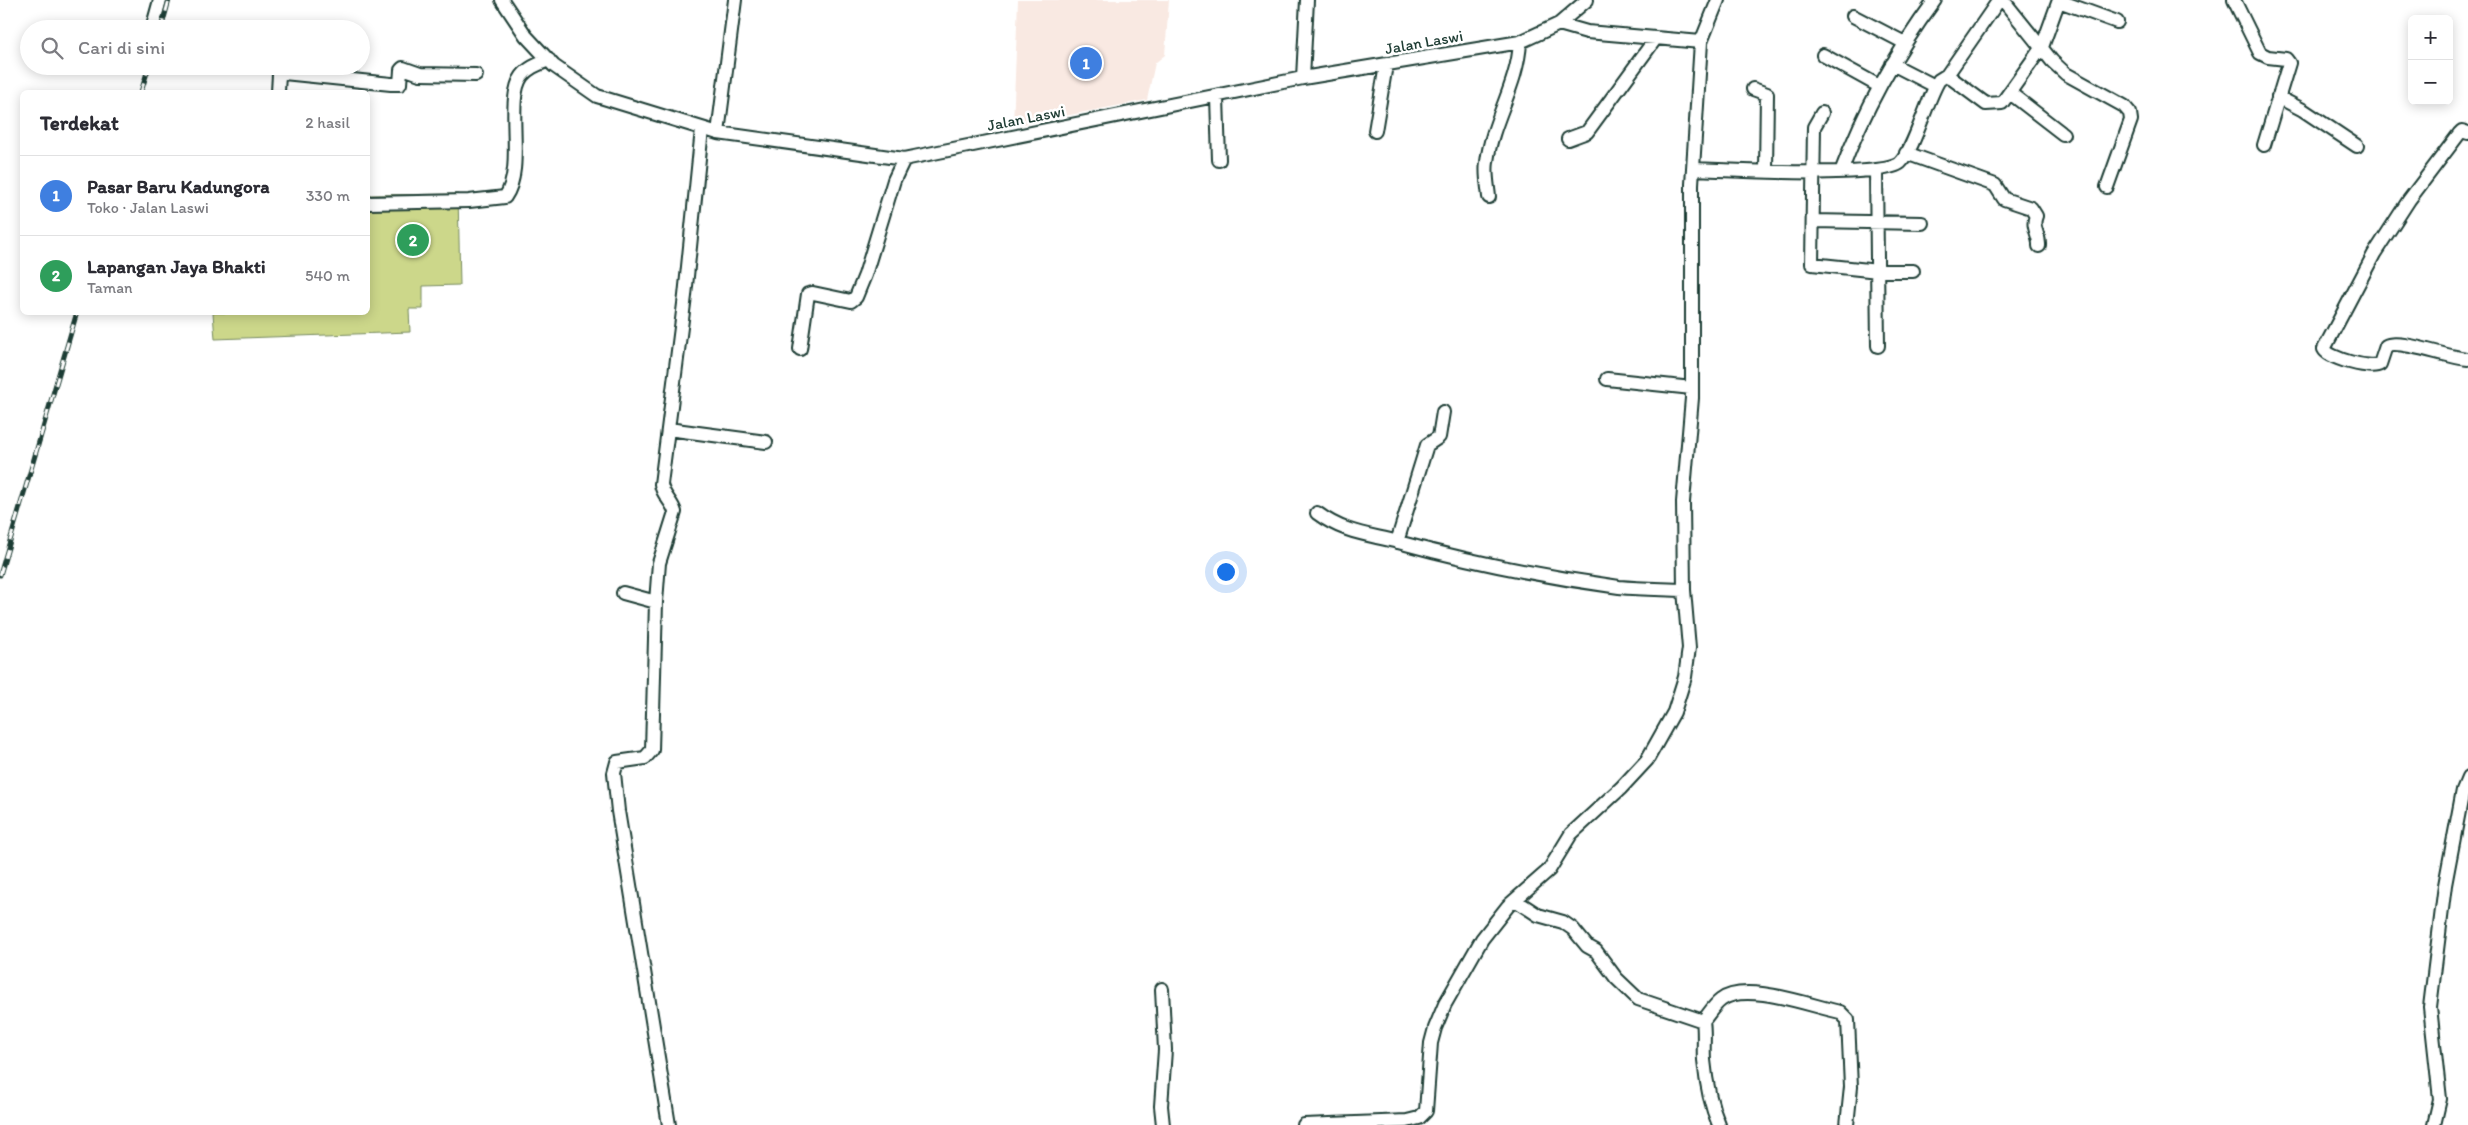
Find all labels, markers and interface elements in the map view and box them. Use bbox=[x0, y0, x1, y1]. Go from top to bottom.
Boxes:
map controls bbox=[2408, 15, 2453, 105]
button: + bbox=[2408, 15, 2453, 60]
search box bbox=[20, 20, 370, 75]
street label: Jalan Laswi bbox=[1383, 26, 1465, 58]
icon: search bbox=[38, 34, 66, 62]
text: Cari di sini bbox=[78, 36, 165, 59]
pin: 1 bbox=[1070, 44, 1102, 82]
button: − bbox=[2408, 60, 2453, 105]
street label: Jalan Laswi bbox=[985, 101, 1067, 135]
text: Terdekat bbox=[40, 110, 119, 135]
text: 2 hasil bbox=[305, 113, 350, 132]
text: Pasar Baru Kadungora bbox=[87, 175, 270, 198]
text: 1 bbox=[52, 186, 60, 205]
text: 330 m bbox=[306, 186, 350, 205]
text: Toko · Jalan Laswi bbox=[87, 198, 209, 217]
pin: 2 bbox=[397, 221, 429, 259]
text: Lapangan Jaya Bhakti bbox=[87, 255, 266, 278]
text: 2 bbox=[52, 266, 60, 285]
text: 540 m bbox=[305, 266, 350, 285]
text: Taman bbox=[87, 278, 133, 297]
your location bbox=[1213, 559, 1239, 585]

